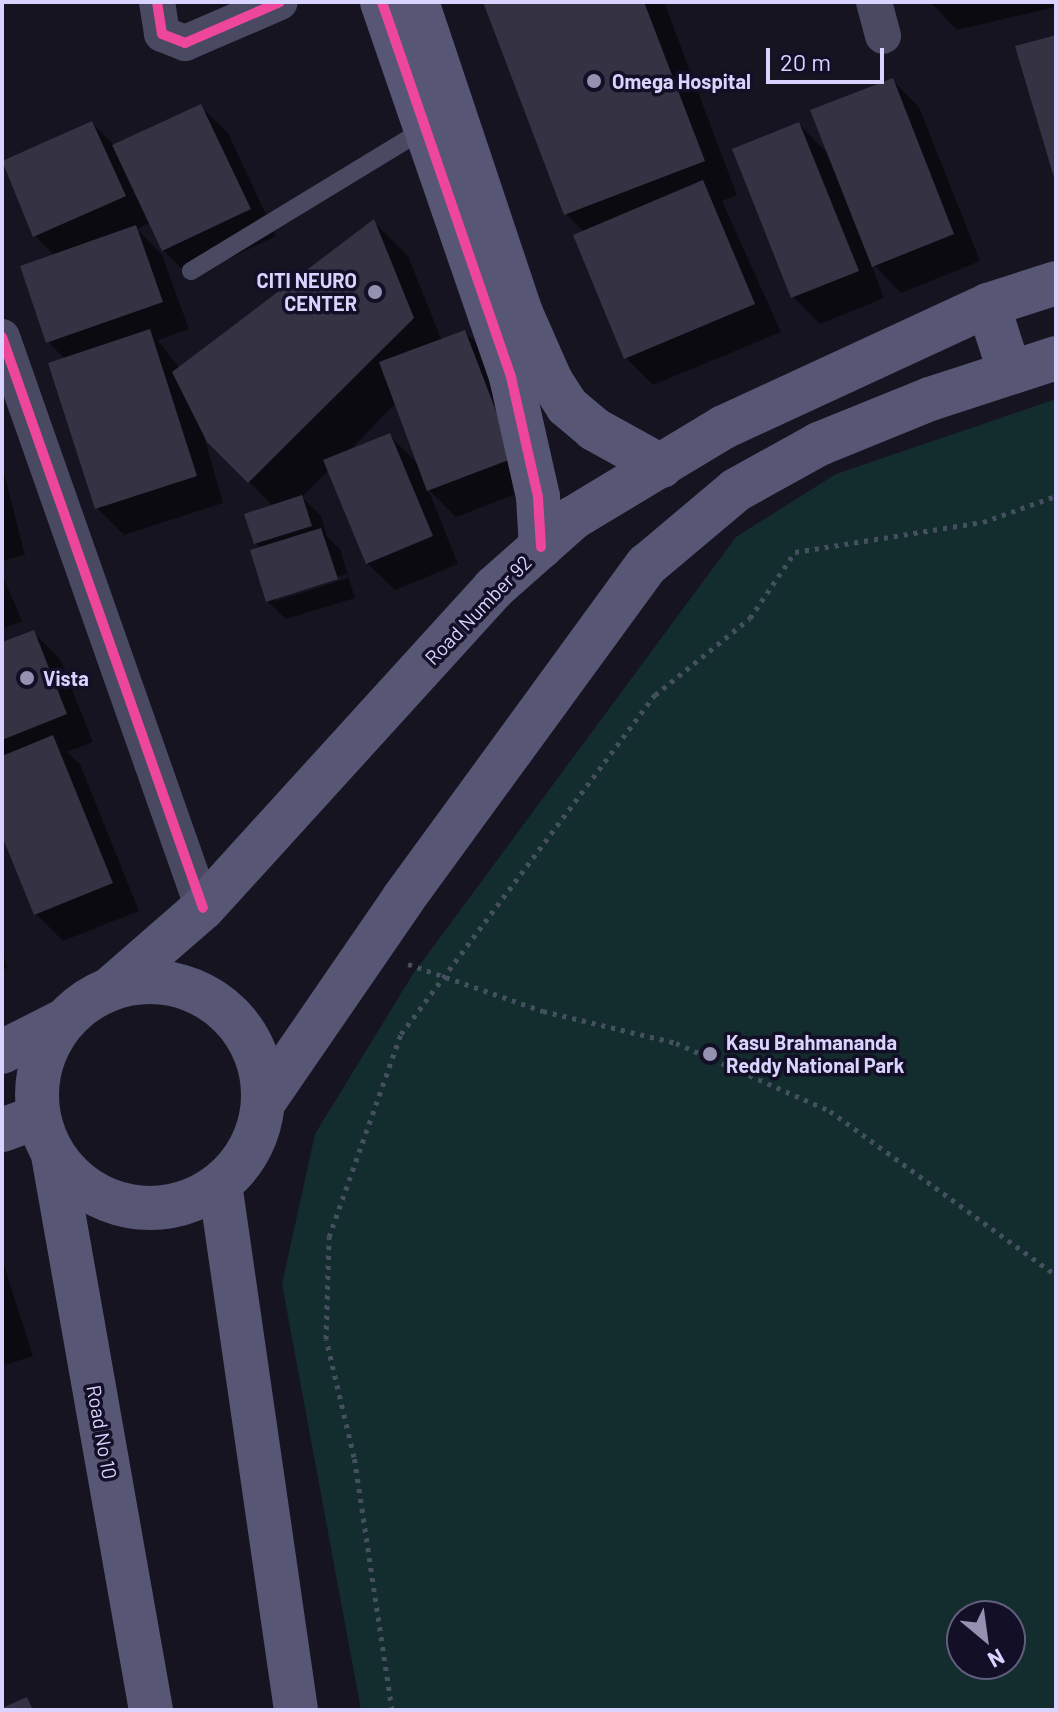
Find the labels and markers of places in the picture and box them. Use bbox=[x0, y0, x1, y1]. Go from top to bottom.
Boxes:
place label: Omega Hospital bbox=[612, 69, 751, 93]
marker: Omega Hospital bbox=[583, 70, 605, 92]
place label: CITI NEURO CENTER bbox=[256, 268, 357, 315]
marker: CITI NEURO CENTER bbox=[364, 281, 386, 303]
place label: Vista bbox=[43, 666, 89, 690]
marker: Vista bbox=[18, 669, 36, 687]
place label: Kasu Brahmananda Reddy National Park bbox=[726, 1030, 904, 1077]
marker: Kasu Brahmananda Reddy National Park bbox=[701, 1045, 719, 1063]

